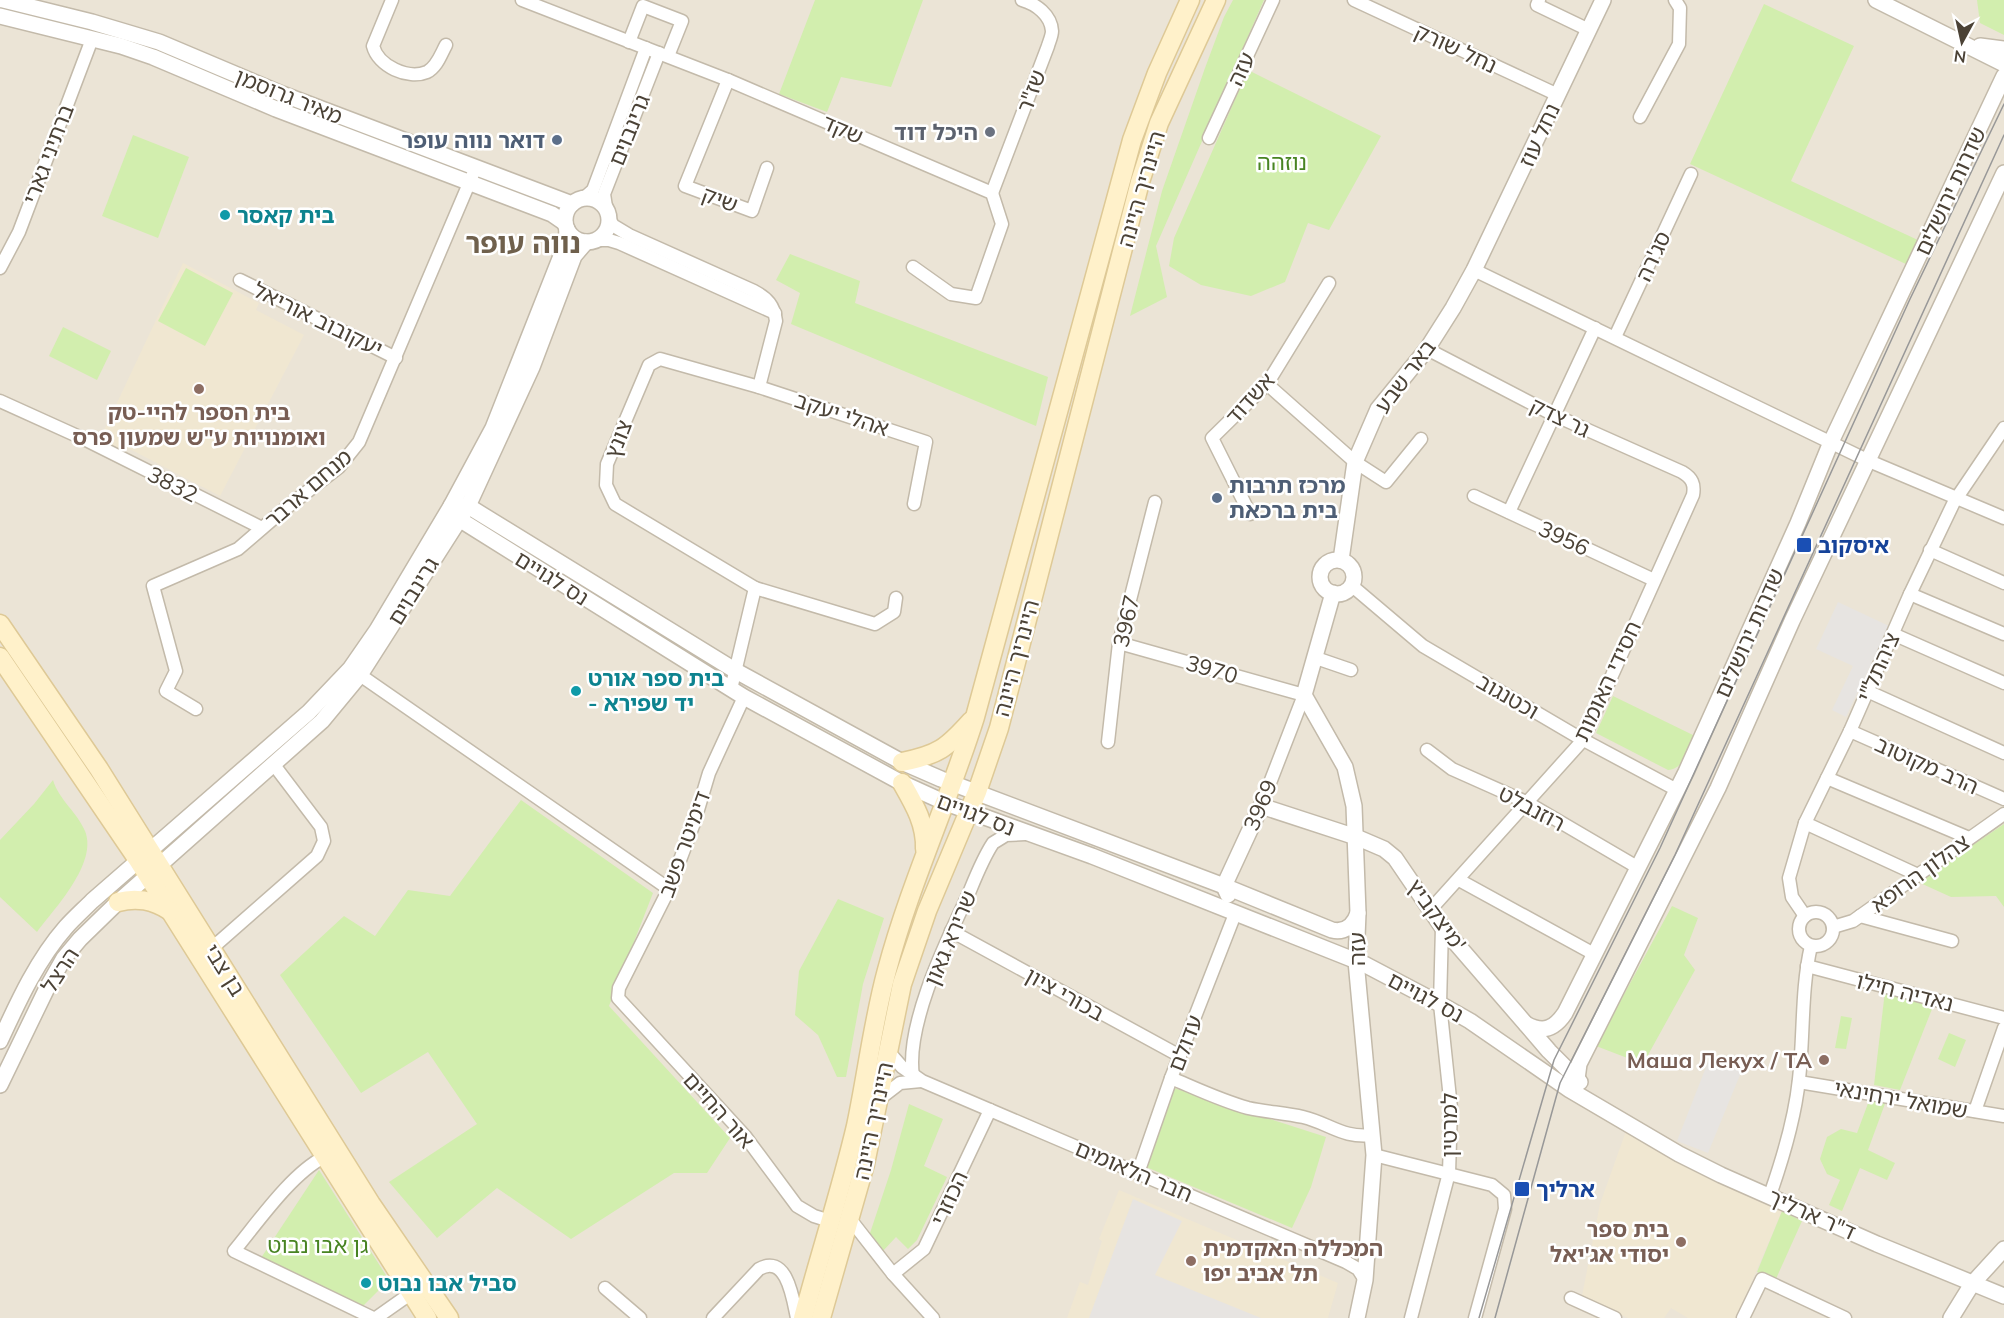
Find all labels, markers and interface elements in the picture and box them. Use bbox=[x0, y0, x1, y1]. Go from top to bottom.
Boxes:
north arrow bbox=[1932, 12, 1992, 72]
street label: נחל שורק bbox=[1410, 17, 1502, 79]
text: N bbox=[1953, 46, 1967, 68]
street label: עזה bbox=[1221, 48, 1261, 90]
street label: מאיר גרוסמן bbox=[231, 62, 347, 130]
street label: שז"ר bbox=[1010, 66, 1052, 116]
street label: גרינבוים bbox=[602, 90, 656, 170]
street label: נחל עוז bbox=[1512, 99, 1566, 171]
street label: ברתיני גארי bbox=[16, 100, 80, 208]
street label: שקד bbox=[818, 108, 868, 150]
place label: היכל דוד bbox=[894, 118, 978, 146]
street label: שדרות ירושלים bbox=[1908, 122, 1992, 260]
marker: היכל דוד bbox=[983, 125, 997, 139]
place label: דואר נווה עופר bbox=[401, 126, 545, 154]
street label: היינריך היינה bbox=[1111, 128, 1171, 250]
marker: דואר נווה עופר bbox=[550, 133, 564, 147]
park label: נוזהה bbox=[1257, 148, 1307, 176]
street label: שיק bbox=[698, 180, 742, 218]
place label: בית קאסר bbox=[237, 201, 335, 229]
marker: בית קאסר bbox=[218, 208, 232, 222]
district label: נווה עופר bbox=[465, 225, 581, 260]
street label: סג'רה bbox=[1629, 226, 1677, 286]
street label: יעקובוב אוריאל bbox=[249, 276, 387, 362]
street label: באר שבע bbox=[1368, 334, 1442, 418]
street label: אשדוד bbox=[1220, 366, 1281, 430]
marker: בית הספר להיי-טק ואומנויות ע"ש שמעון פרס bbox=[192, 382, 206, 396]
street label: אהלי יעקב bbox=[791, 386, 893, 442]
street label: גר צדק bbox=[1526, 391, 1594, 443]
place label: בית הספר להיי-טק ואומנויות ע"ש שמעון פרס bbox=[72, 398, 326, 451]
street label: צונץ bbox=[598, 416, 638, 462]
street label: מנחם ארבר bbox=[259, 443, 357, 533]
street label: 3832 bbox=[143, 460, 203, 508]
place label: מרכז תרבות בית ברכאת bbox=[1229, 471, 1345, 524]
marker: מרכז תרבות בית ברכאת bbox=[1210, 491, 1224, 505]
street label: 3956 bbox=[1534, 514, 1594, 562]
place label: איסקוב bbox=[1818, 531, 1889, 559]
marker: איסקוב bbox=[1795, 536, 1813, 554]
street label: נס לגויים bbox=[510, 544, 594, 612]
street label: גרינבוים bbox=[381, 552, 445, 630]
street label: שדרות ירושלים bbox=[1708, 564, 1790, 702]
street label: 3967 bbox=[1106, 592, 1146, 650]
street label: היינריך היינה bbox=[987, 597, 1045, 719]
street label: חסידי האומות bbox=[1567, 616, 1647, 746]
street label: ציהתל"י bbox=[1850, 628, 1906, 706]
street label: 3970 bbox=[1183, 648, 1241, 690]
place label: בית ספר אורט - יד שפירא bbox=[588, 664, 724, 717]
street label: וכטנגוב bbox=[1472, 667, 1544, 725]
marker: בית ספר אורט - יד שפירא bbox=[569, 684, 583, 698]
street label: הרב מקוטוב bbox=[1871, 730, 1983, 800]
street label: 3969 bbox=[1237, 775, 1283, 835]
street label: רוזנבלט bbox=[1494, 779, 1570, 837]
street label: נס לגויים bbox=[933, 786, 1019, 842]
street label: דימיטר פשב bbox=[652, 787, 716, 901]
street label: צהלון הרופא bbox=[1865, 828, 1975, 918]
street label: מיצקביץ' bbox=[1401, 873, 1473, 957]
street label: שרירא גאון bbox=[917, 886, 983, 990]
street label: עזה bbox=[1343, 932, 1371, 966]
street label: בן צבי bbox=[198, 939, 252, 1001]
street label: הרצל bbox=[35, 942, 85, 998]
street label: בכורי ציון bbox=[1021, 961, 1109, 1027]
street label: נס לגויים bbox=[1383, 965, 1469, 1029]
street label: נאדיה חילו bbox=[1854, 966, 1956, 1018]
street label: עדולם bbox=[1162, 1011, 1208, 1075]
place label: Маша Лекух / ТА bbox=[1627, 1046, 1812, 1074]
marker: Маша Лекух / ТА bbox=[1817, 1053, 1831, 1067]
street label: היינריך היינה bbox=[847, 1060, 899, 1182]
street label: אור החיים bbox=[677, 1066, 761, 1154]
street label: שמואל ירחינאי bbox=[1832, 1073, 1970, 1125]
street label: למרטין bbox=[1435, 1093, 1463, 1157]
street label: חבר הלאומים bbox=[1071, 1134, 1197, 1208]
street label: הכוזרי bbox=[924, 1166, 974, 1230]
place label: ארליך bbox=[1536, 1175, 1595, 1203]
marker: ארליך bbox=[1513, 1180, 1531, 1198]
street label: ד"ר ארליך bbox=[1764, 1182, 1860, 1246]
place label: בית ספר יסודי אג'יאל bbox=[1550, 1215, 1669, 1268]
park label: גן אבו נבוט bbox=[267, 1231, 369, 1259]
place label: המכללה האקדמית תל אביב יפו bbox=[1203, 1234, 1383, 1287]
marker: בית ספר יסודי אג'יאל bbox=[1674, 1235, 1688, 1249]
marker: המכללה האקדמית תל אביב יפו bbox=[1184, 1254, 1198, 1268]
place label: סביל אבו נבוט bbox=[378, 1269, 517, 1297]
marker: סביל אבו נבוט bbox=[359, 1276, 373, 1290]

